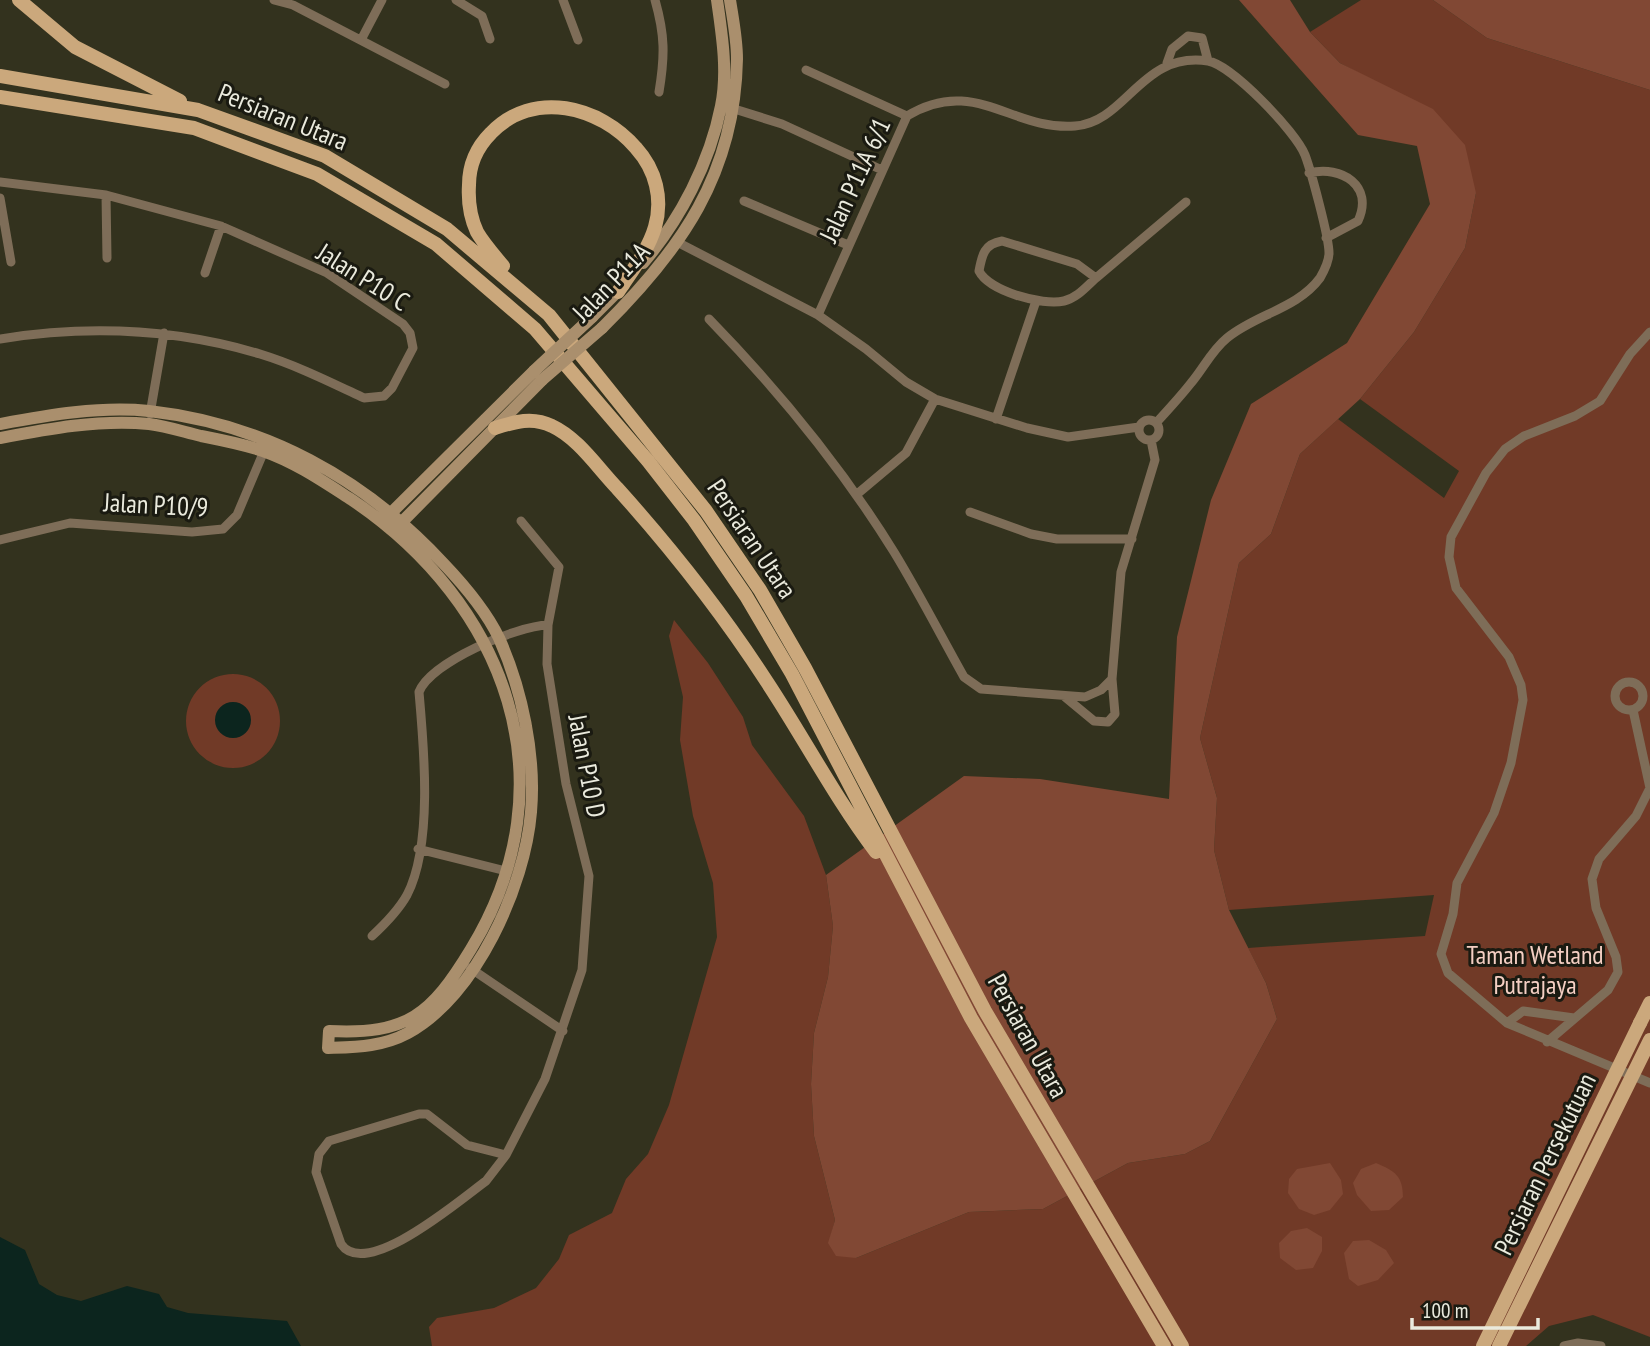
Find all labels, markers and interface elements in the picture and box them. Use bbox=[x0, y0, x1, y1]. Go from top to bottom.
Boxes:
street label: Persiaran Utara bbox=[214, 76, 353, 157]
street label: Jalan P11A 6/1 bbox=[811, 112, 898, 248]
street label: Jalan P10 C bbox=[310, 235, 416, 318]
street label: Jalan P11A bbox=[564, 235, 657, 329]
street label: Persiaran Utara bbox=[701, 473, 804, 605]
street label: Jalan P10/9 bbox=[102, 485, 209, 524]
street label: Jalan P10 D bbox=[561, 711, 614, 820]
park label: Taman Wetland Putrajaya bbox=[1466, 938, 1604, 1001]
street label: Persiaran Utara bbox=[981, 968, 1076, 1104]
street label: Persiaran Persekutuan bbox=[1486, 1068, 1603, 1260]
scale bar bbox=[1412, 1286, 1538, 1330]
text: 100 m bbox=[1422, 1297, 1468, 1324]

